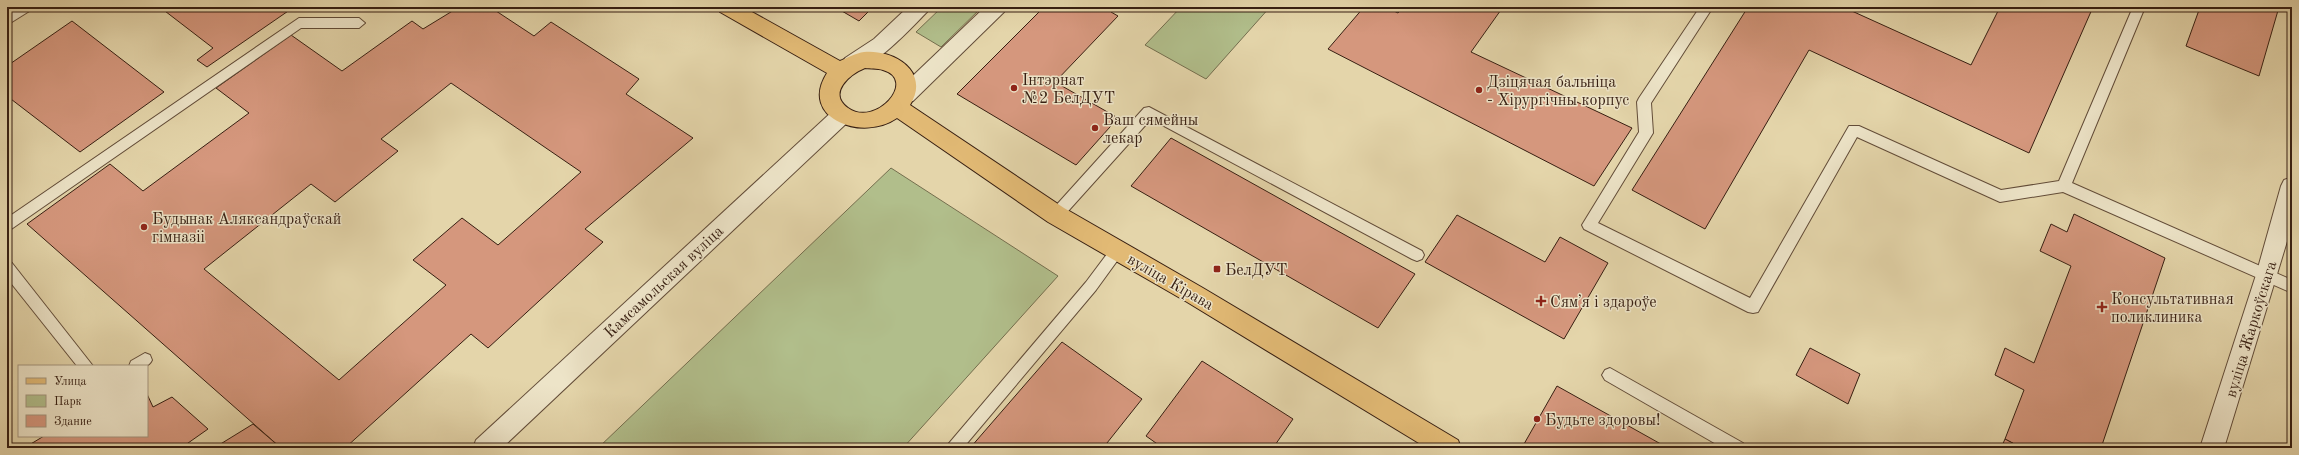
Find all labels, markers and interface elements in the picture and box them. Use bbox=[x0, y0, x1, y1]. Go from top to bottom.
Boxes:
place label: Інтэрнат №2 БелДУТ bbox=[1022, 73, 1115, 107]
place label: Дзіцячая бальніца - Хірургічны корпус bbox=[1487, 75, 1629, 109]
marker: Інтэрнат №2 БелДУТ bbox=[1009, 83, 1019, 93]
marker: Дзіцячая бальніца - Хірургічны корпус bbox=[1474, 85, 1484, 95]
place label: Ваш сямейны лекар bbox=[1103, 113, 1198, 147]
marker: Ваш сямейны лекар bbox=[1090, 123, 1100, 133]
place label: Будынак Аляксандраўскай гімназіі bbox=[152, 212, 341, 246]
marker: Будынак Аляксандраўскай гімназіі bbox=[139, 222, 149, 232]
street label: Камсамольская вуліца bbox=[602, 223, 727, 342]
street label: вуліца Кірава bbox=[1124, 252, 1216, 314]
street label: вуліца Жаркоўскага bbox=[2224, 259, 2280, 400]
place label: БелДУТ bbox=[1225, 263, 1287, 279]
marker: БелДУТ bbox=[1212, 264, 1222, 274]
place label: Консультативная поликлиника bbox=[2111, 292, 2234, 326]
place label: Сямʼя і здароўе bbox=[1550, 294, 1657, 311]
marker: Сямʼя і здароўе bbox=[1535, 295, 1547, 307]
marker: Консультативная поликлиника bbox=[2096, 301, 2108, 313]
legend bbox=[18, 365, 148, 437]
text: Улица bbox=[54, 376, 87, 388]
text: Парк bbox=[54, 396, 82, 408]
place label: Будьте здоровы! bbox=[1545, 413, 1660, 429]
marker: Будьте здоровы! bbox=[1532, 414, 1542, 424]
text: Здание bbox=[54, 416, 92, 428]

